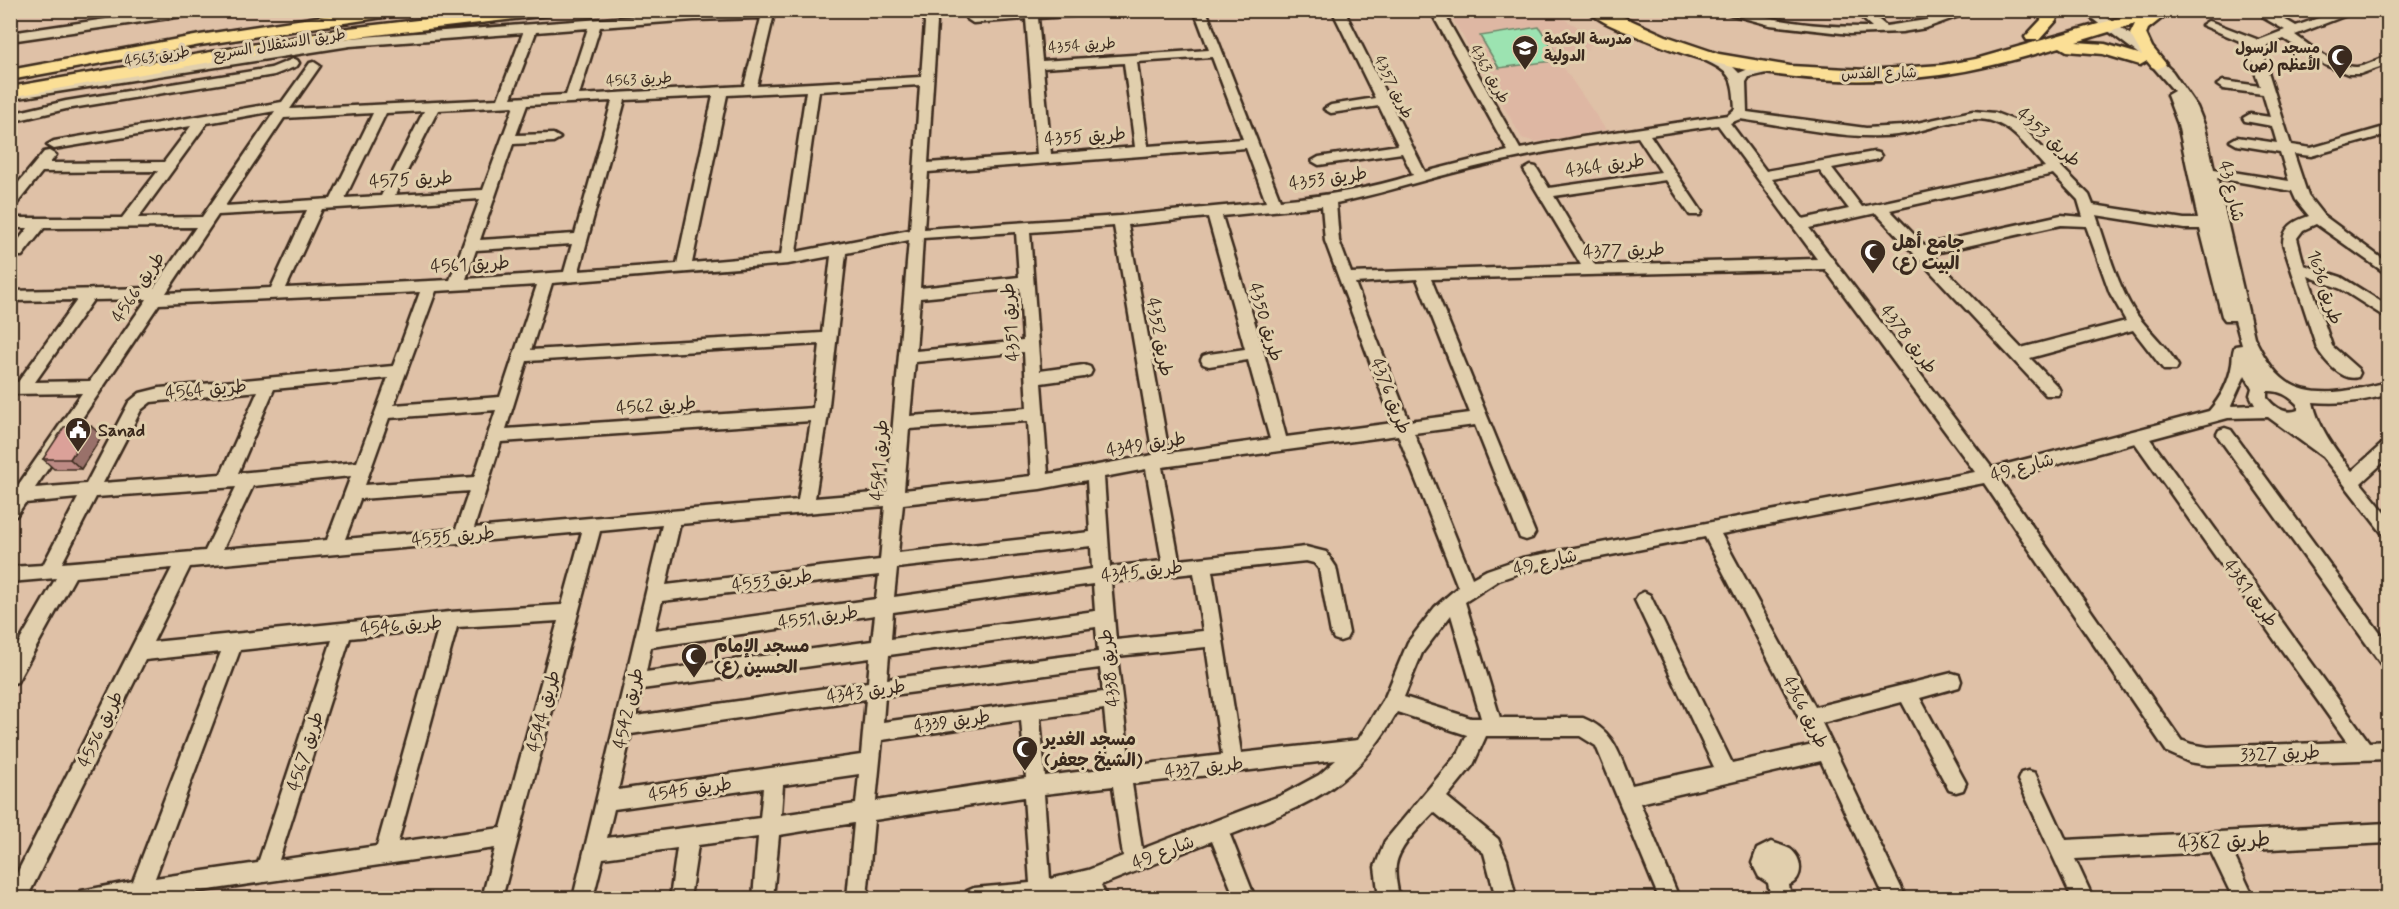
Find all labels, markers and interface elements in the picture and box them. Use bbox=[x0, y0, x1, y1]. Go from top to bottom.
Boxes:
street label: طريق الاستقلال السريع bbox=[211, 25, 347, 65]
place label: مدرسة الحكمة الدولية bbox=[1544, 30, 1632, 67]
school or university icon: مدرسة الحكمة الدولية bbox=[1510, 33, 1540, 71]
street label: طريق 4354 bbox=[1048, 34, 1117, 58]
place label: مسجد الرسول الأعظم (ص) bbox=[2235, 39, 2320, 76]
street label: طريق 4363 bbox=[1465, 41, 1514, 108]
street label: طريق 4563 bbox=[123, 42, 191, 72]
mosque icon: مسجد الرسول الأعظم (ص) bbox=[2325, 42, 2355, 80]
street label: طريق 4357 bbox=[1369, 52, 1417, 122]
street label: شارع القدس bbox=[1841, 63, 1917, 85]
street label: طريق 4563 bbox=[606, 68, 673, 92]
street label: طريق 4353 bbox=[2011, 102, 2086, 173]
street label: طريق 4355 bbox=[1044, 122, 1127, 152]
street label: طريق 4364 bbox=[1564, 149, 1646, 183]
street label: شارع 43 bbox=[2212, 158, 2250, 224]
street label: طريق 4353 bbox=[1287, 162, 1369, 196]
street label: طريق 4575 bbox=[369, 166, 453, 194]
place label: جامع أهل البيت (ع) bbox=[1892, 231, 1964, 276]
mosque icon: جامع أهل البيت (ع) bbox=[1858, 237, 1888, 275]
street label: طريق 4377 bbox=[1583, 238, 1665, 264]
street label: طريق 1636 bbox=[2301, 247, 2347, 328]
street label: طريق 4566 bbox=[106, 248, 171, 328]
street label: طريق 4561 bbox=[430, 251, 510, 279]
street label: طريق 4350 bbox=[1242, 280, 1288, 364]
street label: طريق 4351 bbox=[996, 282, 1026, 362]
street label: طريق 4352 bbox=[1140, 296, 1178, 378]
street label: طريق 4378 bbox=[1874, 300, 1942, 379]
street label: طريق 4376 bbox=[1365, 355, 1416, 438]
street label: طريق 4564 bbox=[164, 374, 248, 406]
street label: طريق 4562 bbox=[615, 391, 697, 421]
public building icon: Sanad bbox=[63, 415, 93, 453]
place label: Sanad bbox=[98, 419, 145, 443]
street label: طريق 4541 bbox=[865, 419, 895, 502]
street label: طريق 4349 bbox=[1105, 427, 1188, 463]
street label: شارع 49 bbox=[1988, 448, 2057, 488]
street label: طريق 4555 bbox=[410, 521, 496, 553]
street label: شارع 49 bbox=[1511, 544, 1580, 582]
street label: طريق 4381 bbox=[2217, 555, 2283, 632]
street label: طريق 4345 bbox=[1100, 556, 1184, 588]
street label: طريق 4553 bbox=[731, 564, 814, 598]
street label: طريق 4551 bbox=[776, 600, 860, 635]
street label: طريق 4546 bbox=[359, 610, 443, 642]
street label: طريق 4338 bbox=[1094, 628, 1126, 708]
place label: مسجد الإمام الحسين (ع) bbox=[714, 635, 810, 680]
mosque icon: مسجد الإمام الحسين (ع) bbox=[679, 641, 709, 679]
street label: طريق 4542 bbox=[608, 665, 650, 751]
street label: طريق 4544 bbox=[522, 668, 566, 755]
street label: طريق 4366 bbox=[1777, 672, 1834, 753]
street label: طريق 4343 bbox=[825, 675, 907, 709]
street label: طريق 4556 bbox=[72, 687, 130, 772]
street label: طريق 4339 bbox=[912, 705, 992, 739]
street label: طريق 4567 bbox=[282, 709, 330, 794]
place label: مسجد الغدير (الشيخ جعفر) bbox=[1042, 728, 1143, 773]
mosque icon: مسجد الغدير (الشيخ جعفر) bbox=[1010, 734, 1040, 772]
street label: طريق 3327 bbox=[2240, 741, 2320, 767]
street label: طريق 4337 bbox=[1164, 752, 1245, 784]
street label: طريق 4545 bbox=[647, 772, 733, 808]
street label: طريق 4382 bbox=[2177, 826, 2271, 858]
street label: شارع 49 bbox=[1129, 830, 1198, 876]

